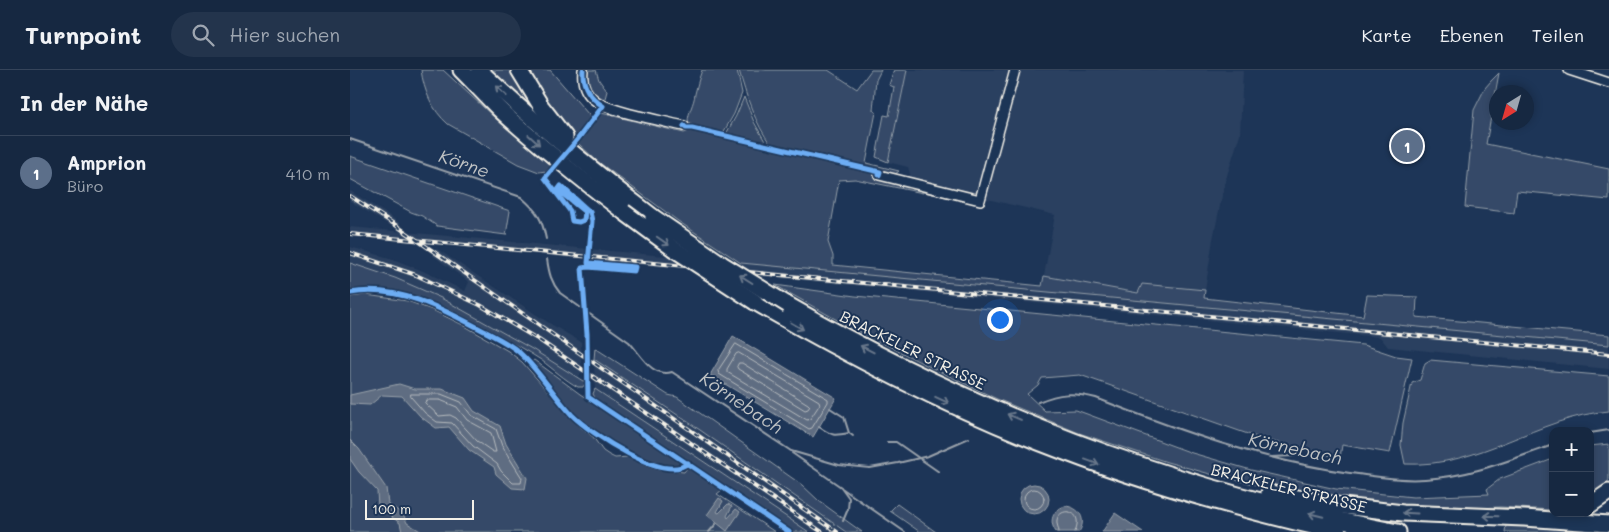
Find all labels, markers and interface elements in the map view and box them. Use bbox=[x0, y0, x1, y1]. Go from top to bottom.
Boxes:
search box bbox=[171, 12, 521, 57]
text: Turnpoint bbox=[25, 19, 141, 50]
icon: search bbox=[189, 21, 217, 49]
text: Hier suchen bbox=[229, 22, 340, 47]
text: Karte bbox=[1361, 23, 1412, 47]
text: Ebenen bbox=[1440, 23, 1504, 47]
text: Teilen bbox=[1532, 23, 1584, 47]
one-way arrow bbox=[494, 85, 507, 96]
north arrow bbox=[1489, 85, 1534, 130]
text: In der Nähe bbox=[20, 89, 148, 116]
pin: 1 bbox=[1391, 127, 1423, 165]
one-way arrow bbox=[527, 134, 540, 145]
water label: Körne bbox=[436, 143, 493, 183]
text: Amprion bbox=[67, 150, 146, 175]
text: 1 bbox=[32, 163, 40, 184]
text: 410 m bbox=[286, 163, 330, 184]
text: Büro bbox=[67, 175, 103, 196]
one-way arrow bbox=[656, 236, 670, 246]
one-way arrow bbox=[740, 274, 754, 284]
street label: BRACKELER STRASSE bbox=[837, 305, 990, 394]
your location bbox=[987, 307, 1013, 333]
one-way arrow bbox=[790, 321, 805, 331]
one-way arrow bbox=[860, 343, 875, 353]
water label: Körnebach bbox=[695, 366, 788, 439]
one-way arrow bbox=[934, 396, 949, 406]
one-way arrow bbox=[1007, 411, 1022, 421]
water label: Körnebach bbox=[1246, 426, 1344, 470]
map controls bbox=[1549, 427, 1594, 517]
button: + bbox=[1549, 427, 1594, 472]
one-way arrow bbox=[1084, 458, 1099, 467]
street label: BRACKELER STRASSE bbox=[1209, 458, 1369, 517]
button: − bbox=[1549, 472, 1594, 517]
scale bar bbox=[365, 497, 474, 520]
text: 100 m bbox=[372, 499, 411, 518]
one-way arrow bbox=[1402, 508, 1418, 517]
one-way arrow bbox=[1308, 510, 1324, 519]
one-way arrow bbox=[1483, 512, 1499, 521]

